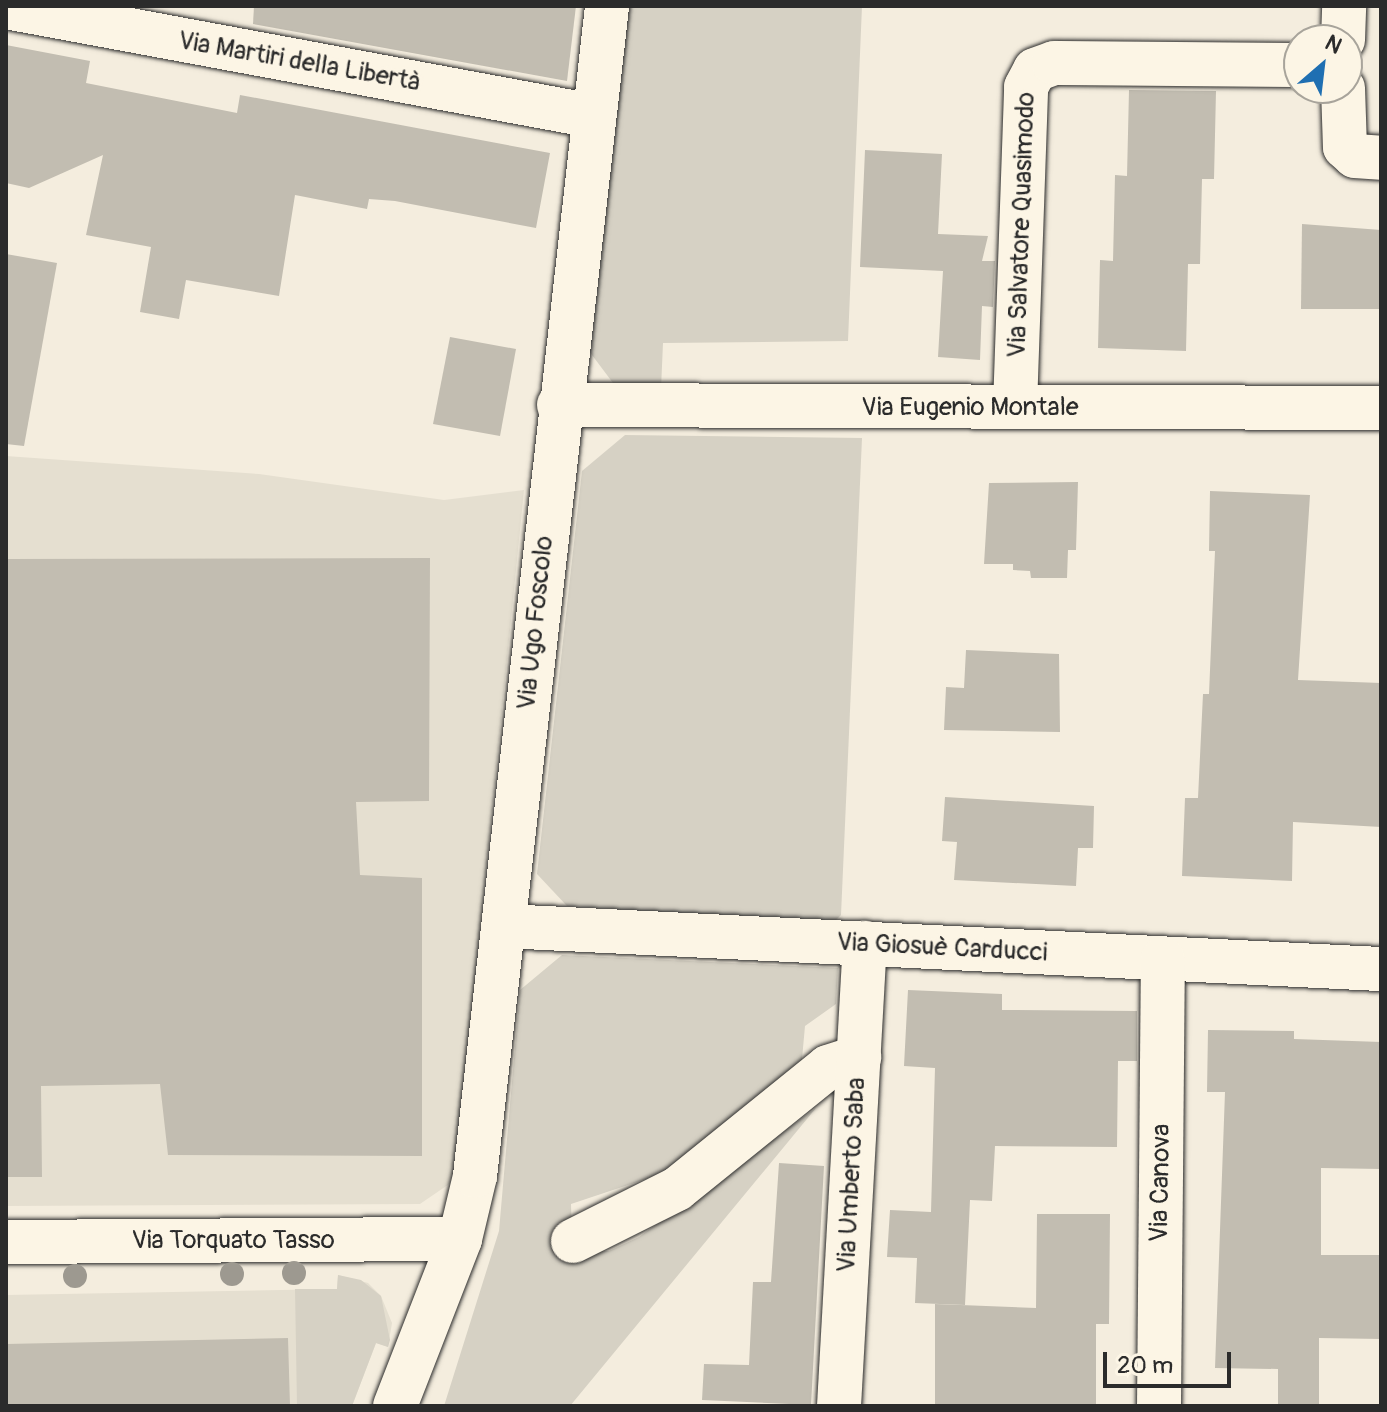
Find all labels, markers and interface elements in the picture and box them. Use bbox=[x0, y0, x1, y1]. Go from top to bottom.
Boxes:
north arrow bbox=[1283, 24, 1363, 104]
street label: Via Martiri della Libertà bbox=[176, 25, 422, 99]
text: N bbox=[1320, 29, 1346, 60]
street label: Via Salvatore Quasimodo bbox=[1002, 92, 1042, 358]
street label: Via Eugenio Montale bbox=[861, 392, 1079, 424]
street label: Via Ugo Foscolo bbox=[511, 534, 561, 712]
street label: Via Giosuè Carducci bbox=[836, 927, 1048, 969]
street label: Via Umberto Saba bbox=[831, 1077, 873, 1273]
street label: Via Canova bbox=[1144, 1124, 1178, 1242]
street label: Via Torquato Tasso bbox=[131, 1225, 335, 1257]
scale bar bbox=[1107, 1336, 1235, 1386]
text: 20 m bbox=[1117, 1351, 1173, 1380]

